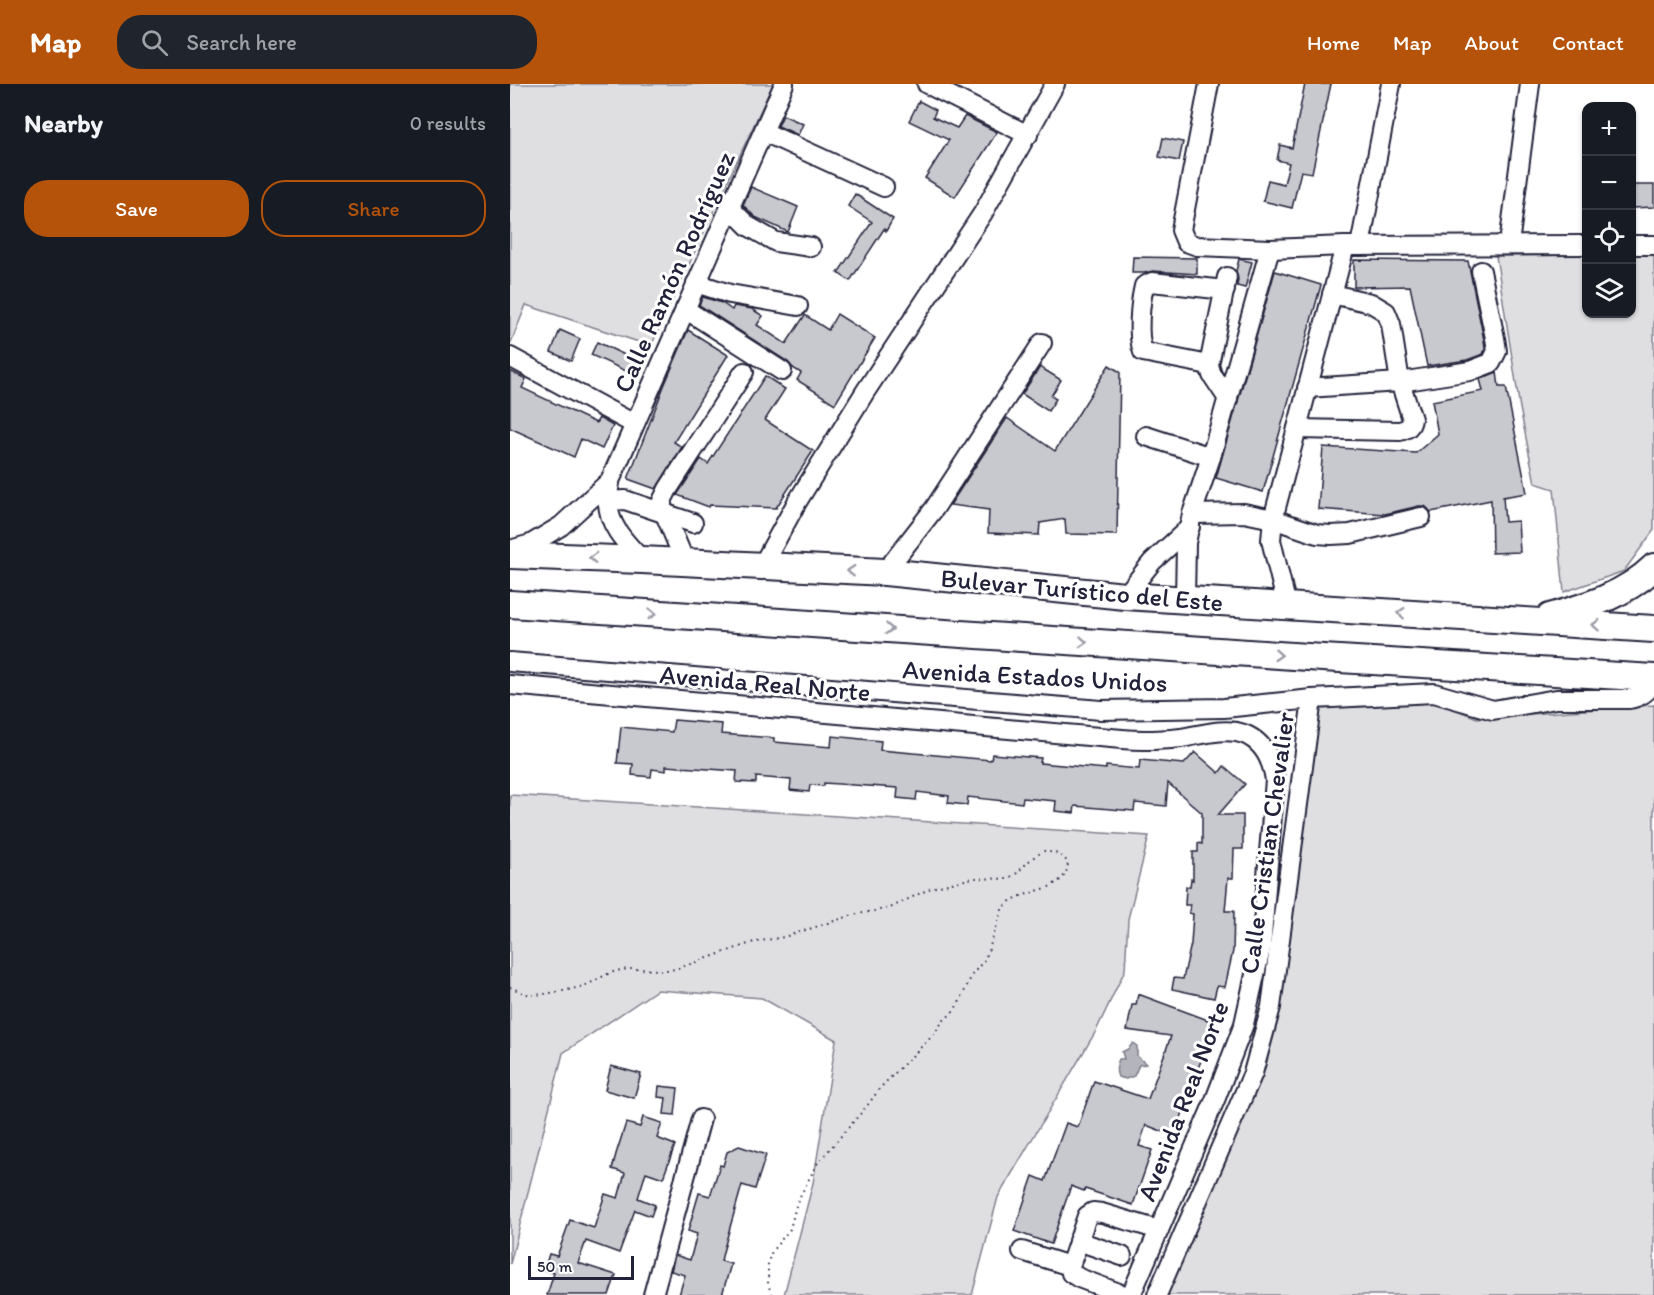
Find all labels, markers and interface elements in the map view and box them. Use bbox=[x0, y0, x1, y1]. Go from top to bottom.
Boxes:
search box bbox=[117, 15, 537, 69]
text: Map bbox=[30, 25, 81, 59]
icon: search bbox=[138, 26, 171, 59]
text: Search here bbox=[186, 29, 297, 56]
text: Home bbox=[1307, 30, 1360, 55]
text: Map bbox=[1393, 30, 1432, 55]
text: About bbox=[1465, 30, 1519, 55]
text: Contact bbox=[1552, 30, 1624, 55]
map controls bbox=[1582, 102, 1636, 318]
button: + bbox=[1582, 102, 1636, 156]
text: Nearby bbox=[24, 107, 103, 139]
text: 0 results bbox=[410, 111, 486, 135]
street label: Calle Ramón Rodríguez bbox=[606, 146, 742, 398]
button: − bbox=[1582, 156, 1636, 210]
button: Save bbox=[24, 180, 249, 237]
button: Share bbox=[261, 180, 486, 237]
button: locate bbox=[1582, 210, 1636, 264]
button: layers bbox=[1582, 264, 1636, 318]
one-way arrow bbox=[589, 551, 598, 564]
street label: Bulevar Turístico del Este bbox=[939, 562, 1225, 618]
one-way arrow bbox=[846, 564, 855, 577]
one-way arrow bbox=[648, 607, 657, 620]
one-way arrow bbox=[1396, 607, 1405, 620]
one-way arrow bbox=[1591, 619, 1600, 632]
one-way arrow bbox=[884, 623, 893, 636]
one-way arrow bbox=[1079, 635, 1088, 648]
one-way arrow bbox=[1273, 648, 1282, 661]
street label: Avenida Estados Unidos bbox=[902, 653, 1168, 699]
street label: Avenida Real Norte bbox=[658, 658, 872, 708]
street label: Calle Cristian Chevalier bbox=[1233, 709, 1301, 976]
street label: Avenida Real Norte bbox=[1130, 997, 1236, 1205]
scale bar bbox=[528, 1253, 634, 1280]
text: 50 m bbox=[537, 1257, 572, 1276]

